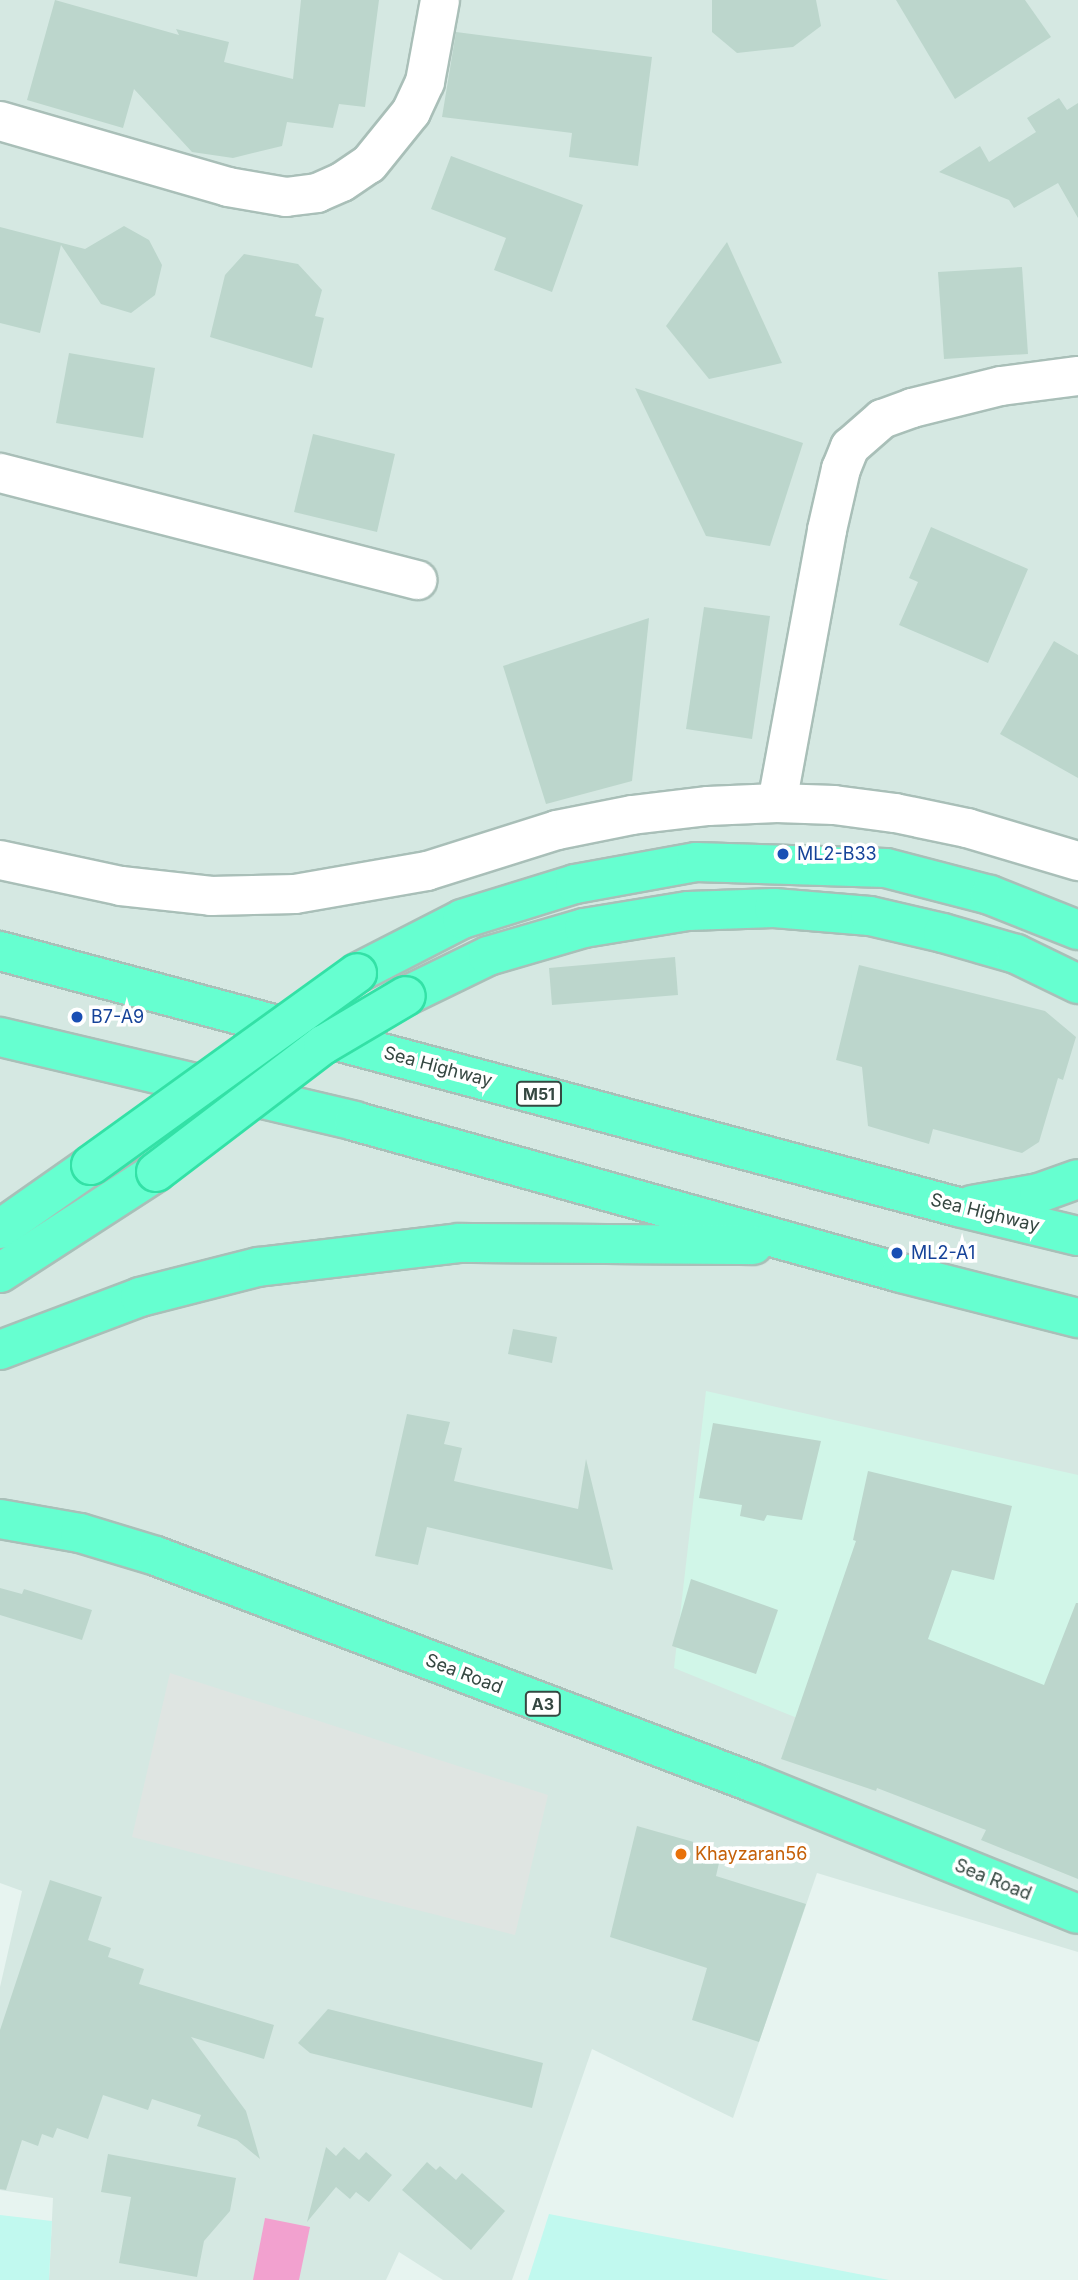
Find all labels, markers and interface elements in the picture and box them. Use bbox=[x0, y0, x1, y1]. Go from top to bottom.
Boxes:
place label: ML2-B33 bbox=[797, 843, 877, 865]
marker: ML2-B33 bbox=[775, 846, 791, 862]
place label: B7-A9 bbox=[91, 1006, 144, 1028]
marker: B7-A9 bbox=[69, 1009, 85, 1025]
street label: Sea Highway bbox=[381, 1042, 495, 1092]
road number: M51 bbox=[514, 1082, 564, 1106]
street label: Sea Highway bbox=[928, 1189, 1042, 1237]
place label: ML2-A1 bbox=[911, 1242, 975, 1264]
marker: ML2-A1 bbox=[889, 1245, 905, 1261]
street label: Sea Road bbox=[422, 1649, 506, 1699]
road number: A3 bbox=[524, 1692, 562, 1716]
place label: Khayzaran56 bbox=[695, 1843, 807, 1865]
marker: Khayzaran56 bbox=[673, 1846, 689, 1862]
street label: Sea Road bbox=[951, 1855, 1035, 1905]

